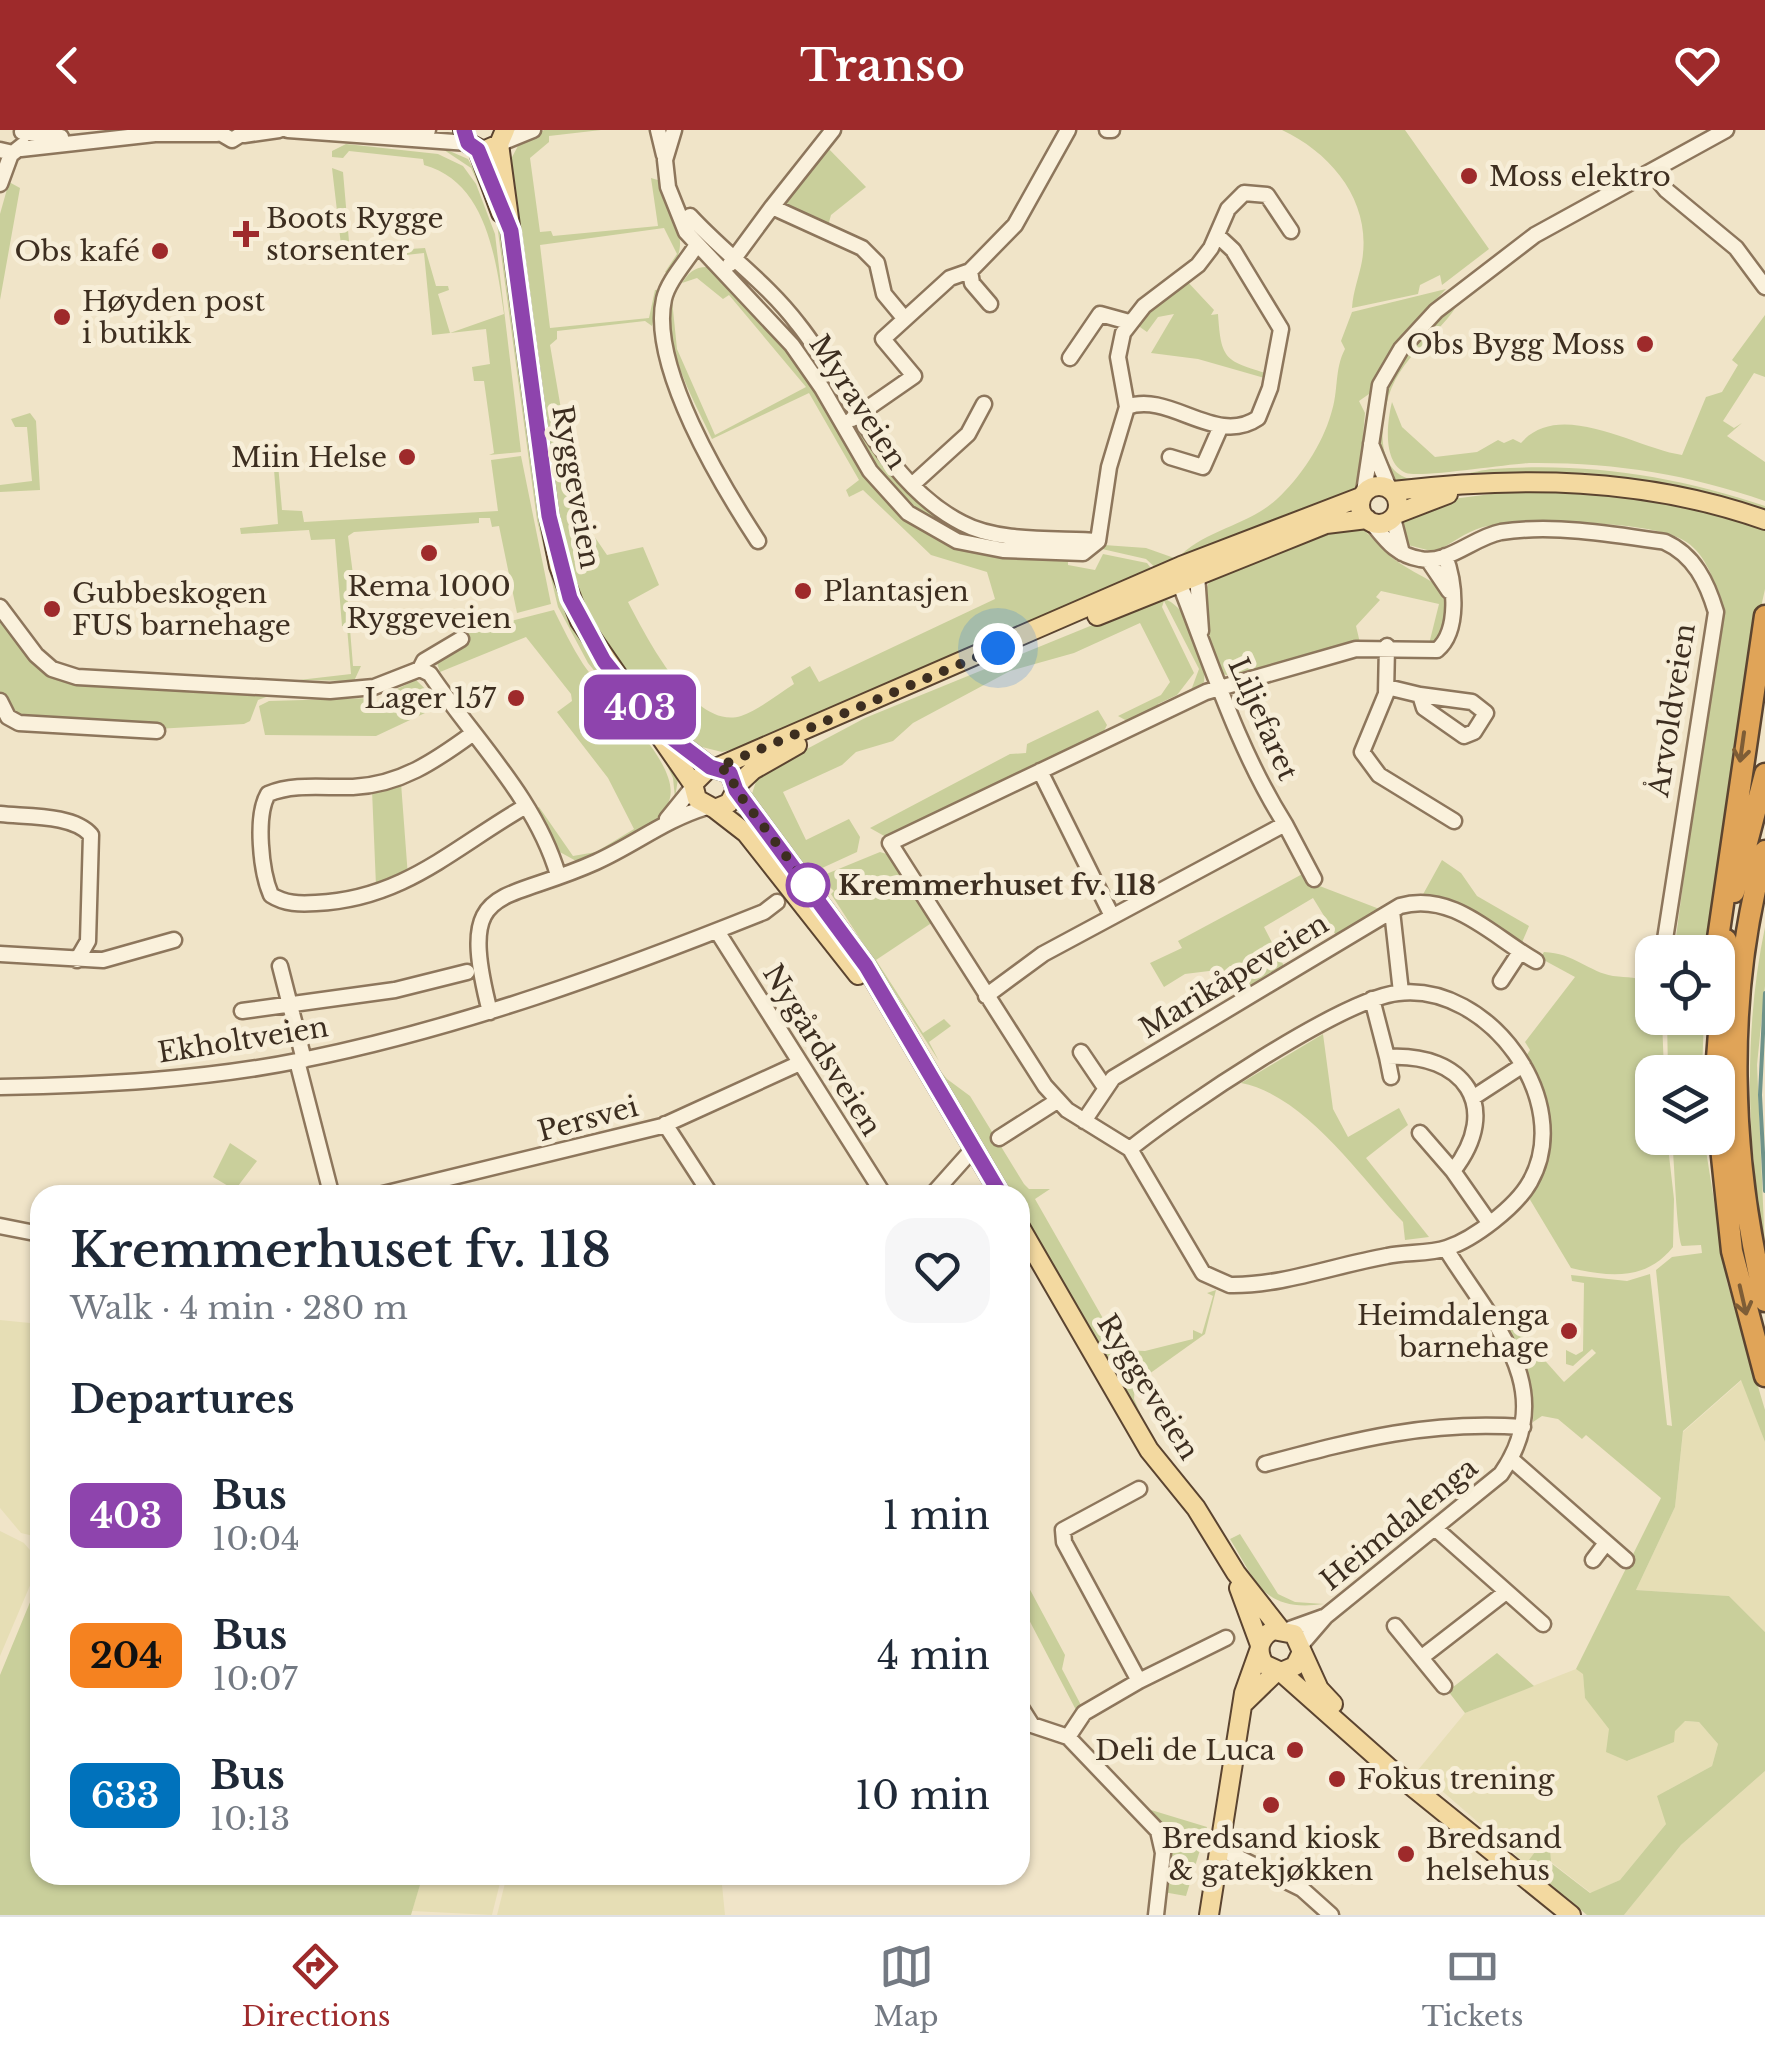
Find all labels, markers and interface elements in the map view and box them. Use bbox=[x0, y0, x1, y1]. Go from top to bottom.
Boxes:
text: Transo bbox=[800, 37, 965, 93]
icon: back bbox=[40, 38, 95, 93]
icon: heart bbox=[1670, 38, 1725, 93]
place label: Moss elektro bbox=[1489, 159, 1671, 194]
marker: Moss elektro bbox=[1458, 165, 1480, 187]
place label: Boots Rygge storsenter bbox=[266, 201, 443, 268]
marker: Boots Rygge storsenter bbox=[235, 223, 257, 245]
place label: Obs kafé bbox=[14, 234, 140, 269]
marker: Obs kafé bbox=[149, 240, 171, 262]
place label: Høyden post i butikk bbox=[82, 284, 266, 351]
marker: Høyden post i butikk bbox=[51, 306, 73, 328]
place label: Obs Bygg Moss bbox=[1406, 327, 1625, 362]
street label: Myraveien bbox=[802, 328, 914, 476]
marker: Obs Bygg Moss bbox=[1634, 333, 1656, 355]
street label: Ryggeveien bbox=[544, 403, 608, 571]
place label: Miin Helse bbox=[231, 440, 387, 475]
marker: Miin Helse bbox=[396, 446, 418, 468]
marker: Rema 1000 Ryggeveien bbox=[418, 542, 440, 564]
place label: Rema 1000 Ryggeveien bbox=[346, 569, 512, 636]
place label: Plantasjen bbox=[823, 574, 969, 609]
place label: Gubbeskogen FUS barnehage bbox=[72, 576, 291, 643]
marker: Plantasjen bbox=[792, 580, 814, 602]
marker: Gubbeskogen FUS barnehage bbox=[41, 598, 63, 620]
street label: Årvoldveien bbox=[1641, 621, 1703, 800]
your location bbox=[973, 623, 1023, 673]
street label: Liljefaret bbox=[1221, 652, 1306, 786]
line badge: 403 bbox=[582, 674, 698, 740]
place label: Lager 157 bbox=[364, 681, 497, 716]
text: 403 bbox=[604, 686, 676, 729]
marker: Lager 157 bbox=[505, 687, 527, 709]
one-way arrow bbox=[1733, 730, 1751, 763]
marker: Kremmerhuset fv. 118 bbox=[787, 864, 829, 906]
place label: Kremmerhuset fv. 118 bbox=[838, 868, 1156, 903]
street label: Marikåpeveien bbox=[1133, 906, 1335, 1046]
map controls bbox=[1635, 935, 1735, 1155]
button: locate bbox=[1635, 935, 1735, 1035]
street label: Nygårdsveien bbox=[755, 958, 889, 1142]
street label: Ekholtveien bbox=[155, 1009, 331, 1071]
button: layers bbox=[1635, 1055, 1735, 1155]
street label: Persvei bbox=[534, 1089, 642, 1149]
button: heart bbox=[885, 1218, 990, 1323]
text: Kremmerhuset fv. 118 bbox=[70, 1220, 611, 1280]
one-way arrow bbox=[1735, 1283, 1753, 1315]
text: Walk · 4 min · 280 m bbox=[70, 1288, 408, 1328]
place label: Heimdalenga barnehage bbox=[1357, 1298, 1549, 1365]
street label: Ryggeveien bbox=[1089, 1308, 1207, 1466]
marker: Heimdalenga barnehage bbox=[1558, 1320, 1580, 1342]
text: Departures bbox=[70, 1376, 294, 1423]
street label: Heimdalenga bbox=[1313, 1450, 1485, 1598]
text: Bus bbox=[212, 1472, 287, 1519]
text: 1 min bbox=[882, 1492, 990, 1539]
text: 403 bbox=[90, 1494, 162, 1537]
text: 10:04 bbox=[212, 1519, 300, 1559]
text: Bus bbox=[212, 1612, 287, 1659]
text: 4 min bbox=[877, 1632, 990, 1679]
text: 204 bbox=[90, 1634, 162, 1677]
text: 10:07 bbox=[212, 1659, 298, 1699]
place label: Deli de Luca bbox=[1095, 1733, 1275, 1768]
marker: Deli de Luca bbox=[1284, 1739, 1306, 1761]
text: Bus bbox=[210, 1752, 285, 1799]
place label: Fokus trening bbox=[1357, 1762, 1555, 1797]
marker: Fokus trening bbox=[1326, 1768, 1348, 1790]
text: 10 min bbox=[855, 1772, 990, 1819]
text: 633 bbox=[91, 1774, 159, 1817]
marker: Bredsand kiosk & gatekjøkken bbox=[1260, 1794, 1282, 1816]
text: 10:13 bbox=[210, 1799, 290, 1839]
place label: Bredsand kiosk & gatekjøkken bbox=[1162, 1821, 1381, 1888]
place label: Bredsand helsehus bbox=[1426, 1821, 1562, 1888]
marker: Bredsand helsehus bbox=[1395, 1843, 1417, 1865]
tab: Directions bbox=[242, 1939, 390, 2034]
tab: Map bbox=[874, 1939, 939, 2034]
tab: Tickets bbox=[1422, 1939, 1523, 2034]

